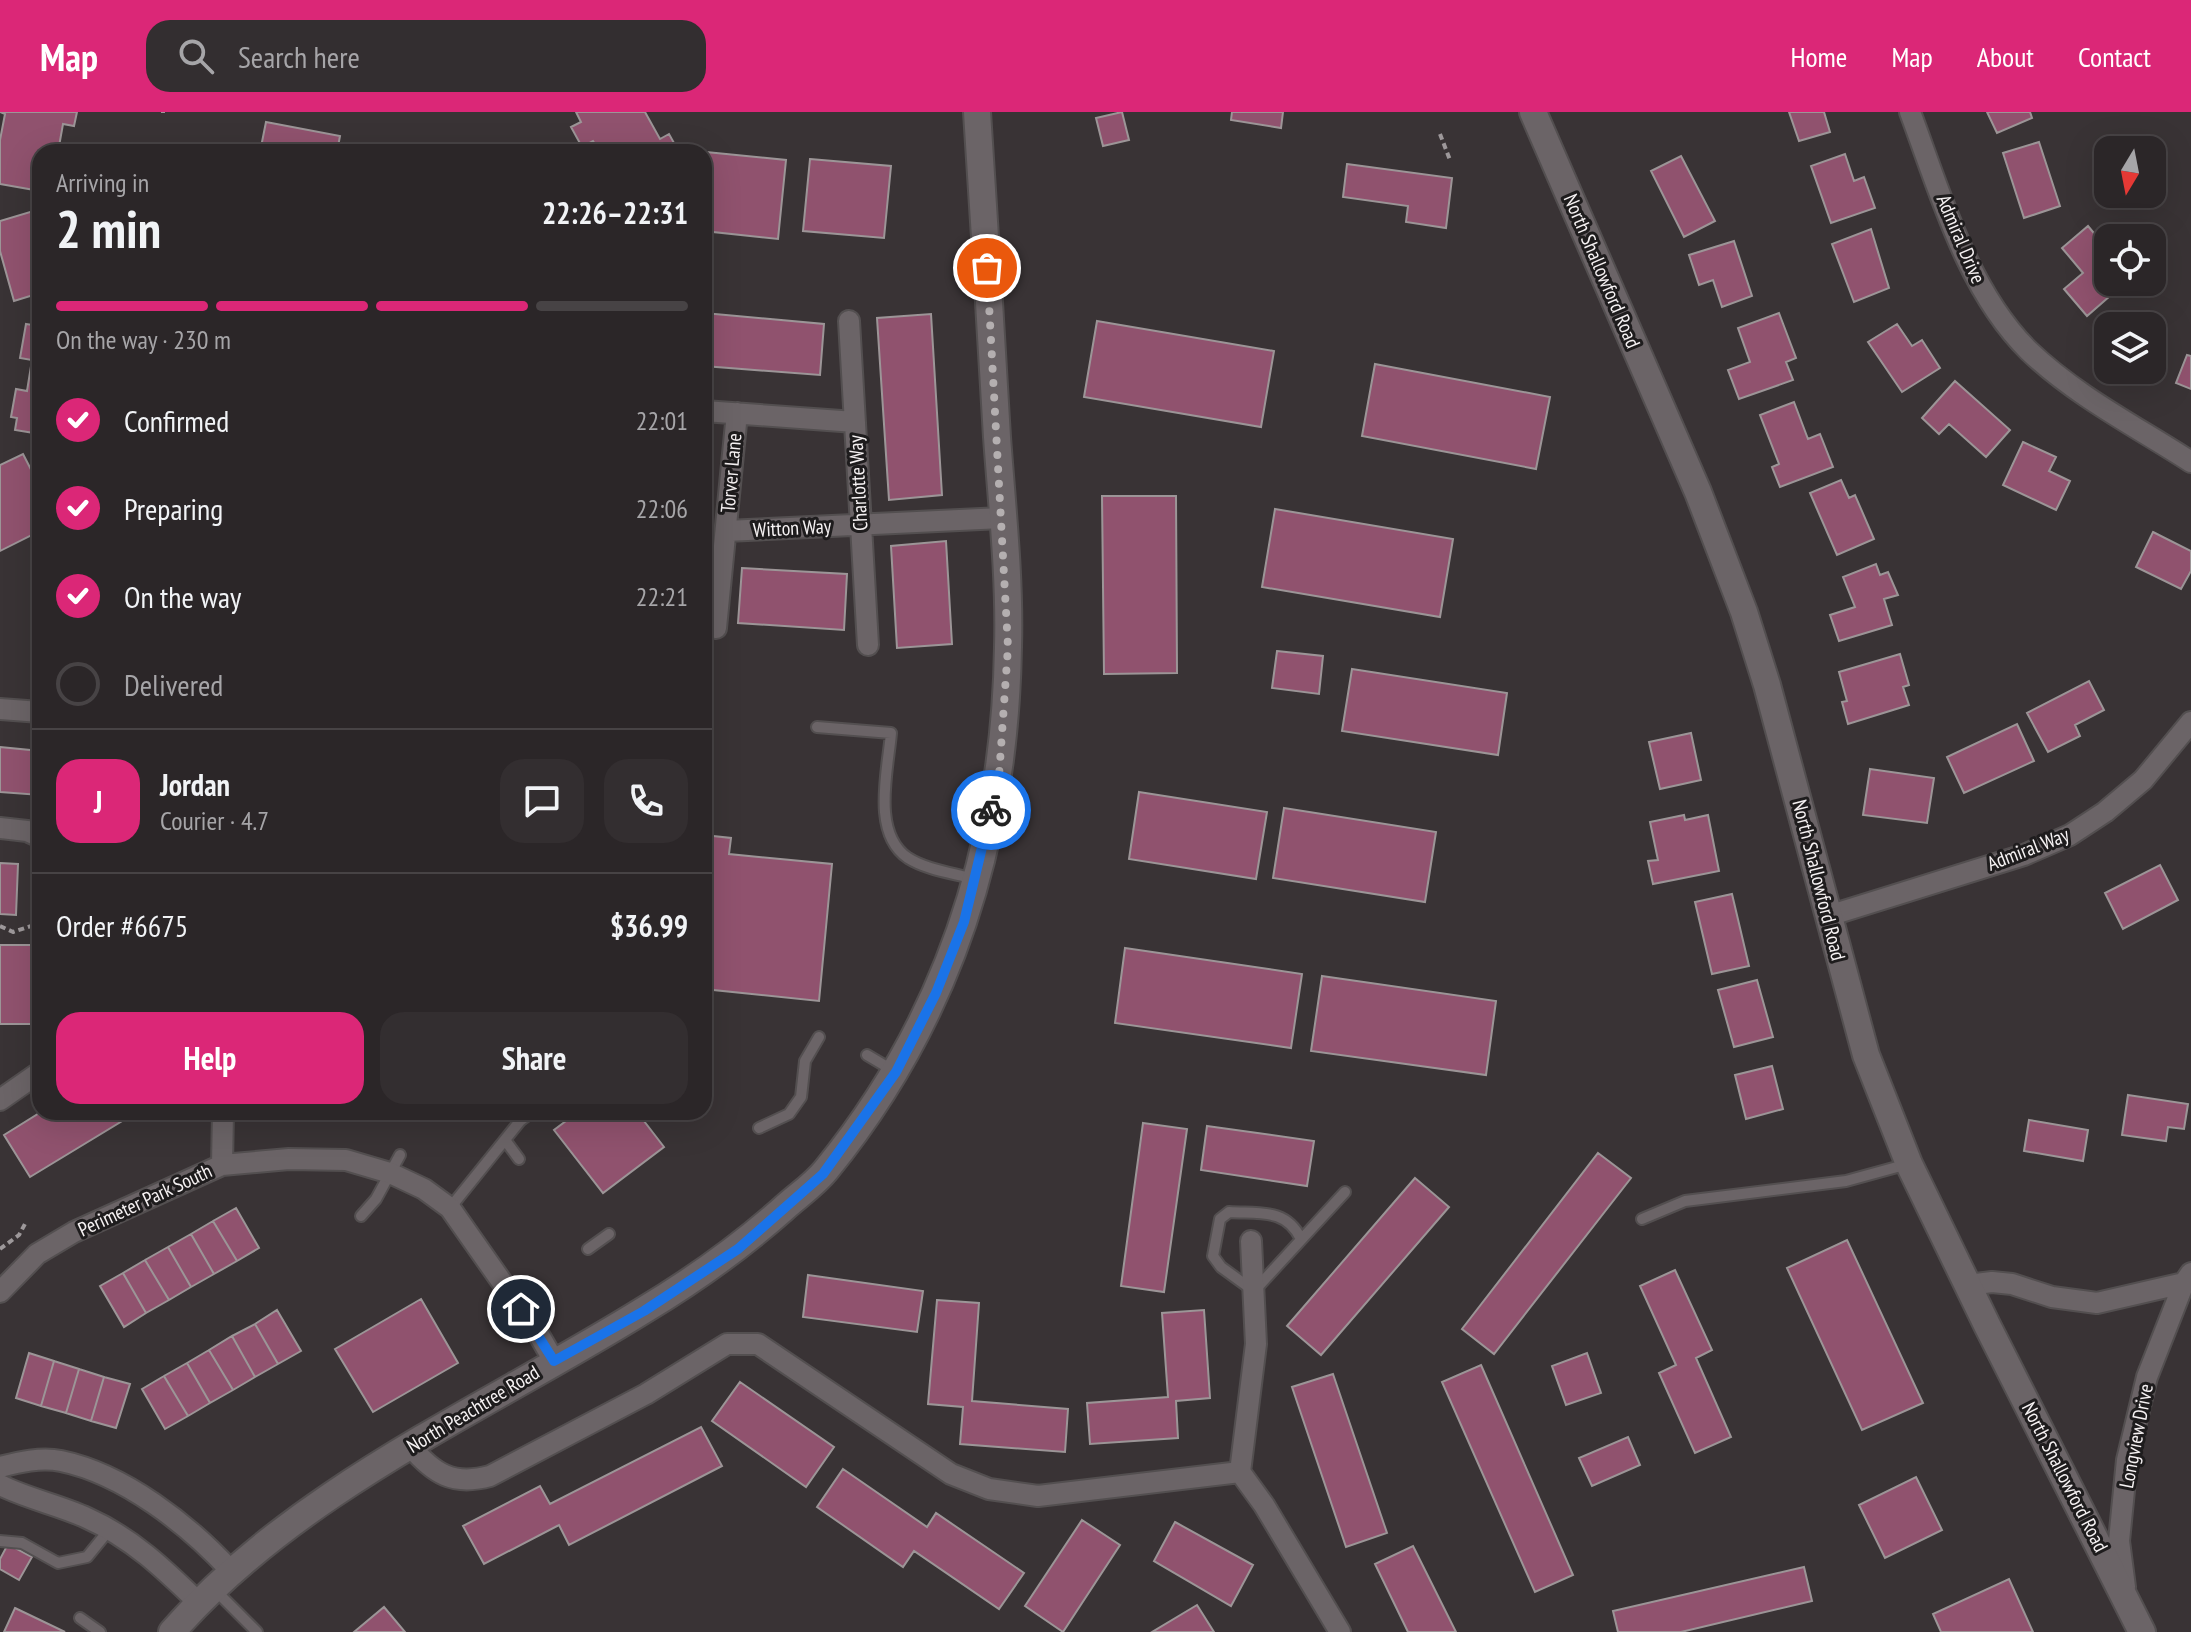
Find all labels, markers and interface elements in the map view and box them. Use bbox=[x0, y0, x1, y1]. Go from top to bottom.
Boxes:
search box bbox=[146, 20, 706, 92]
text: Map bbox=[40, 32, 98, 81]
icon: search bbox=[174, 34, 218, 78]
text: Search here bbox=[238, 37, 360, 76]
text: Home bbox=[1791, 38, 1847, 75]
text: Map bbox=[1891, 38, 1933, 75]
text: About bbox=[1977, 38, 2034, 75]
text: Contact bbox=[2078, 38, 2151, 75]
north arrow bbox=[2094, 136, 2166, 208]
map controls bbox=[2094, 136, 2166, 384]
text: Arriving in bbox=[56, 166, 149, 199]
street label: North Shallowford Road bbox=[1558, 190, 1646, 352]
street label: Admiral Drive bbox=[1931, 191, 1991, 287]
text: 22:26–22:31 bbox=[542, 193, 688, 232]
text: 2 min bbox=[56, 195, 161, 262]
button: locate bbox=[2094, 224, 2166, 296]
pin bbox=[953, 234, 1021, 302]
icon: bag bbox=[965, 246, 1009, 290]
button: layers bbox=[2094, 312, 2166, 384]
text: On the way · 230 m bbox=[56, 323, 231, 356]
icon: check bbox=[56, 398, 100, 442]
text: Confirmed bbox=[124, 401, 229, 440]
text: 22:01 bbox=[636, 404, 688, 437]
street label: Torver Lane bbox=[715, 432, 747, 514]
street label: Charlotte Way bbox=[842, 434, 873, 532]
icon: check bbox=[56, 486, 100, 530]
text: Preparing bbox=[124, 489, 223, 528]
text: 22:06 bbox=[636, 492, 688, 525]
street label: Witton Way bbox=[752, 513, 832, 543]
icon: check bbox=[56, 574, 100, 618]
text: On the way bbox=[124, 577, 241, 616]
text: 22:21 bbox=[636, 580, 688, 613]
text: Delivered bbox=[124, 665, 223, 704]
button: chat bbox=[500, 759, 584, 843]
button: phone bbox=[604, 759, 688, 843]
text: Jordan bbox=[160, 765, 230, 804]
courier bbox=[951, 770, 1031, 850]
text: J bbox=[94, 782, 102, 821]
icon: bike bbox=[969, 788, 1013, 832]
street label: North Shallowford Road bbox=[1786, 797, 1852, 963]
text: Courier · 4.7 bbox=[160, 804, 269, 837]
street label: Admiral Way bbox=[1983, 821, 2073, 877]
text: Order #6675 bbox=[56, 906, 188, 945]
text: $36.99 bbox=[610, 906, 688, 945]
button: Help bbox=[56, 1012, 364, 1104]
button: Share bbox=[380, 1012, 688, 1104]
street label: Perimeter Park South bbox=[74, 1158, 216, 1242]
pin bbox=[487, 1275, 555, 1343]
icon: home bbox=[499, 1287, 543, 1331]
street label: North Peachtree Road bbox=[402, 1359, 544, 1459]
street label: Longview Drive bbox=[2113, 1382, 2159, 1490]
street label: North Shallowford Road bbox=[2016, 1398, 2114, 1556]

